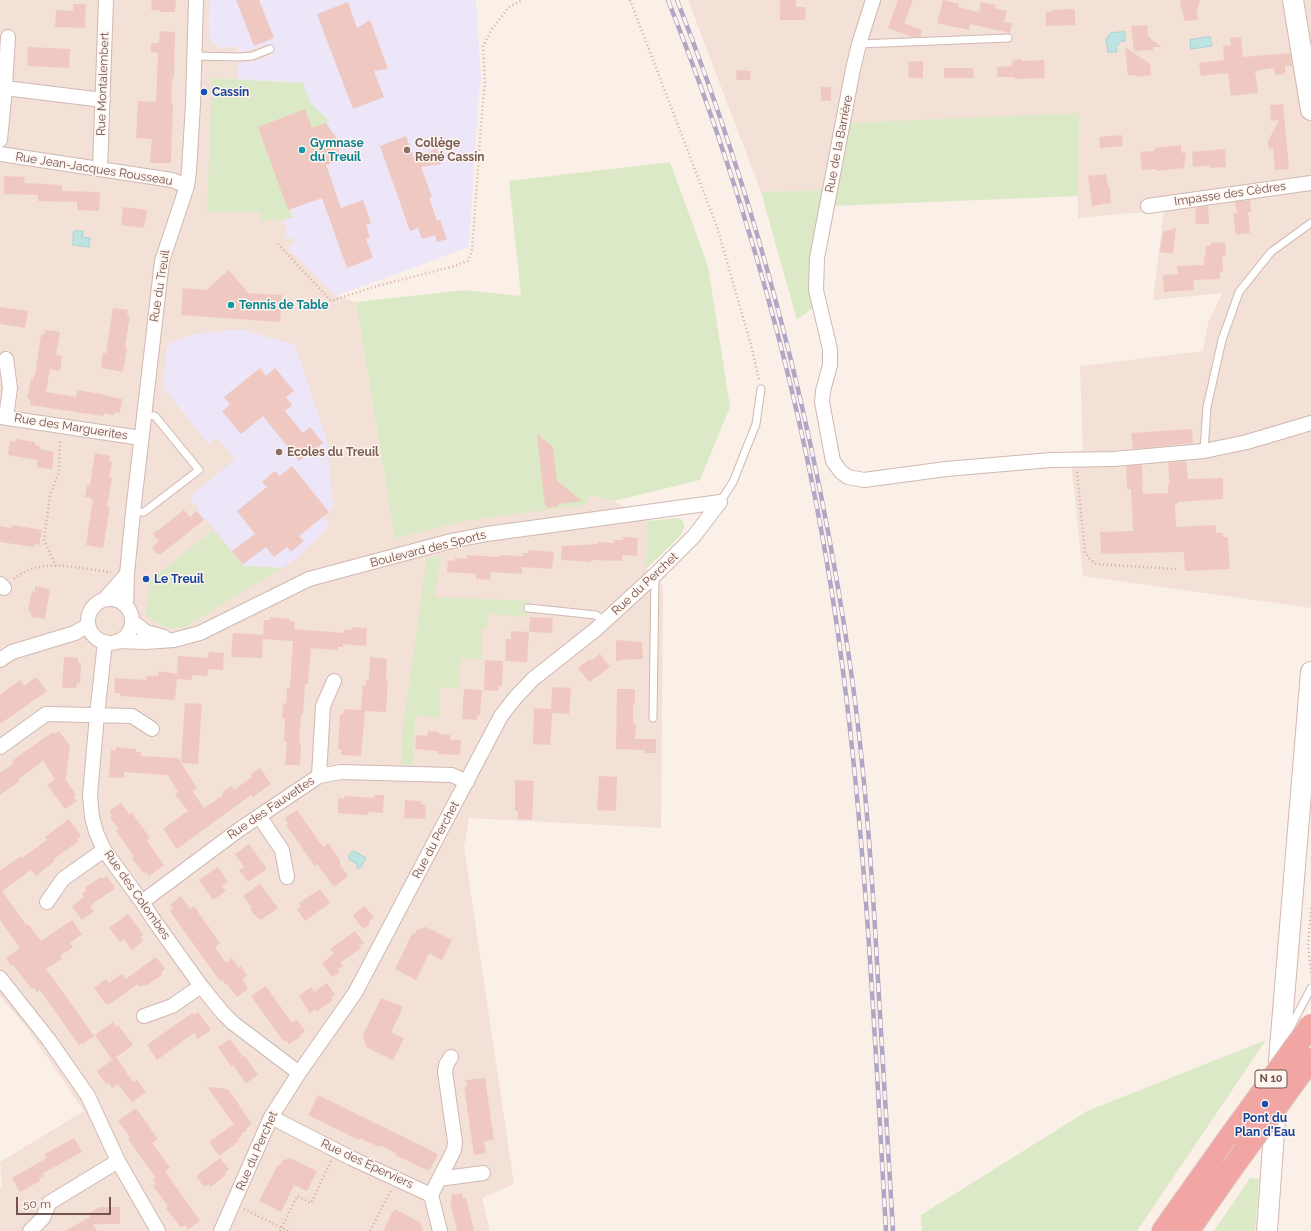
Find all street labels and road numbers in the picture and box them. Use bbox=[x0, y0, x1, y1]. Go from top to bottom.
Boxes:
street label: Rue Montalembert bbox=[94, 32, 112, 136]
street label: Rue de la Barrière bbox=[822, 94, 856, 194]
street label: Rue Jean-Jacques Rousseau bbox=[14, 149, 174, 189]
street label: Impasse des Cèdres bbox=[1173, 179, 1287, 209]
street label: Rue du Treuil bbox=[147, 249, 173, 323]
street label: Rue des Marguerites bbox=[13, 411, 129, 443]
street label: Boulevard des Sports bbox=[369, 528, 487, 570]
street label: Rue du Perchet bbox=[609, 550, 681, 618]
street label: Rue des Fauvettes bbox=[225, 773, 317, 843]
street label: Rue du Perchet bbox=[410, 799, 462, 881]
street label: Rue des Colombes bbox=[101, 848, 173, 942]
road number: N 10 bbox=[1255, 1070, 1287, 1088]
street label: Rue du Perchet bbox=[233, 1109, 281, 1193]
street label: Rue des Éperviers bbox=[319, 1136, 415, 1192]

